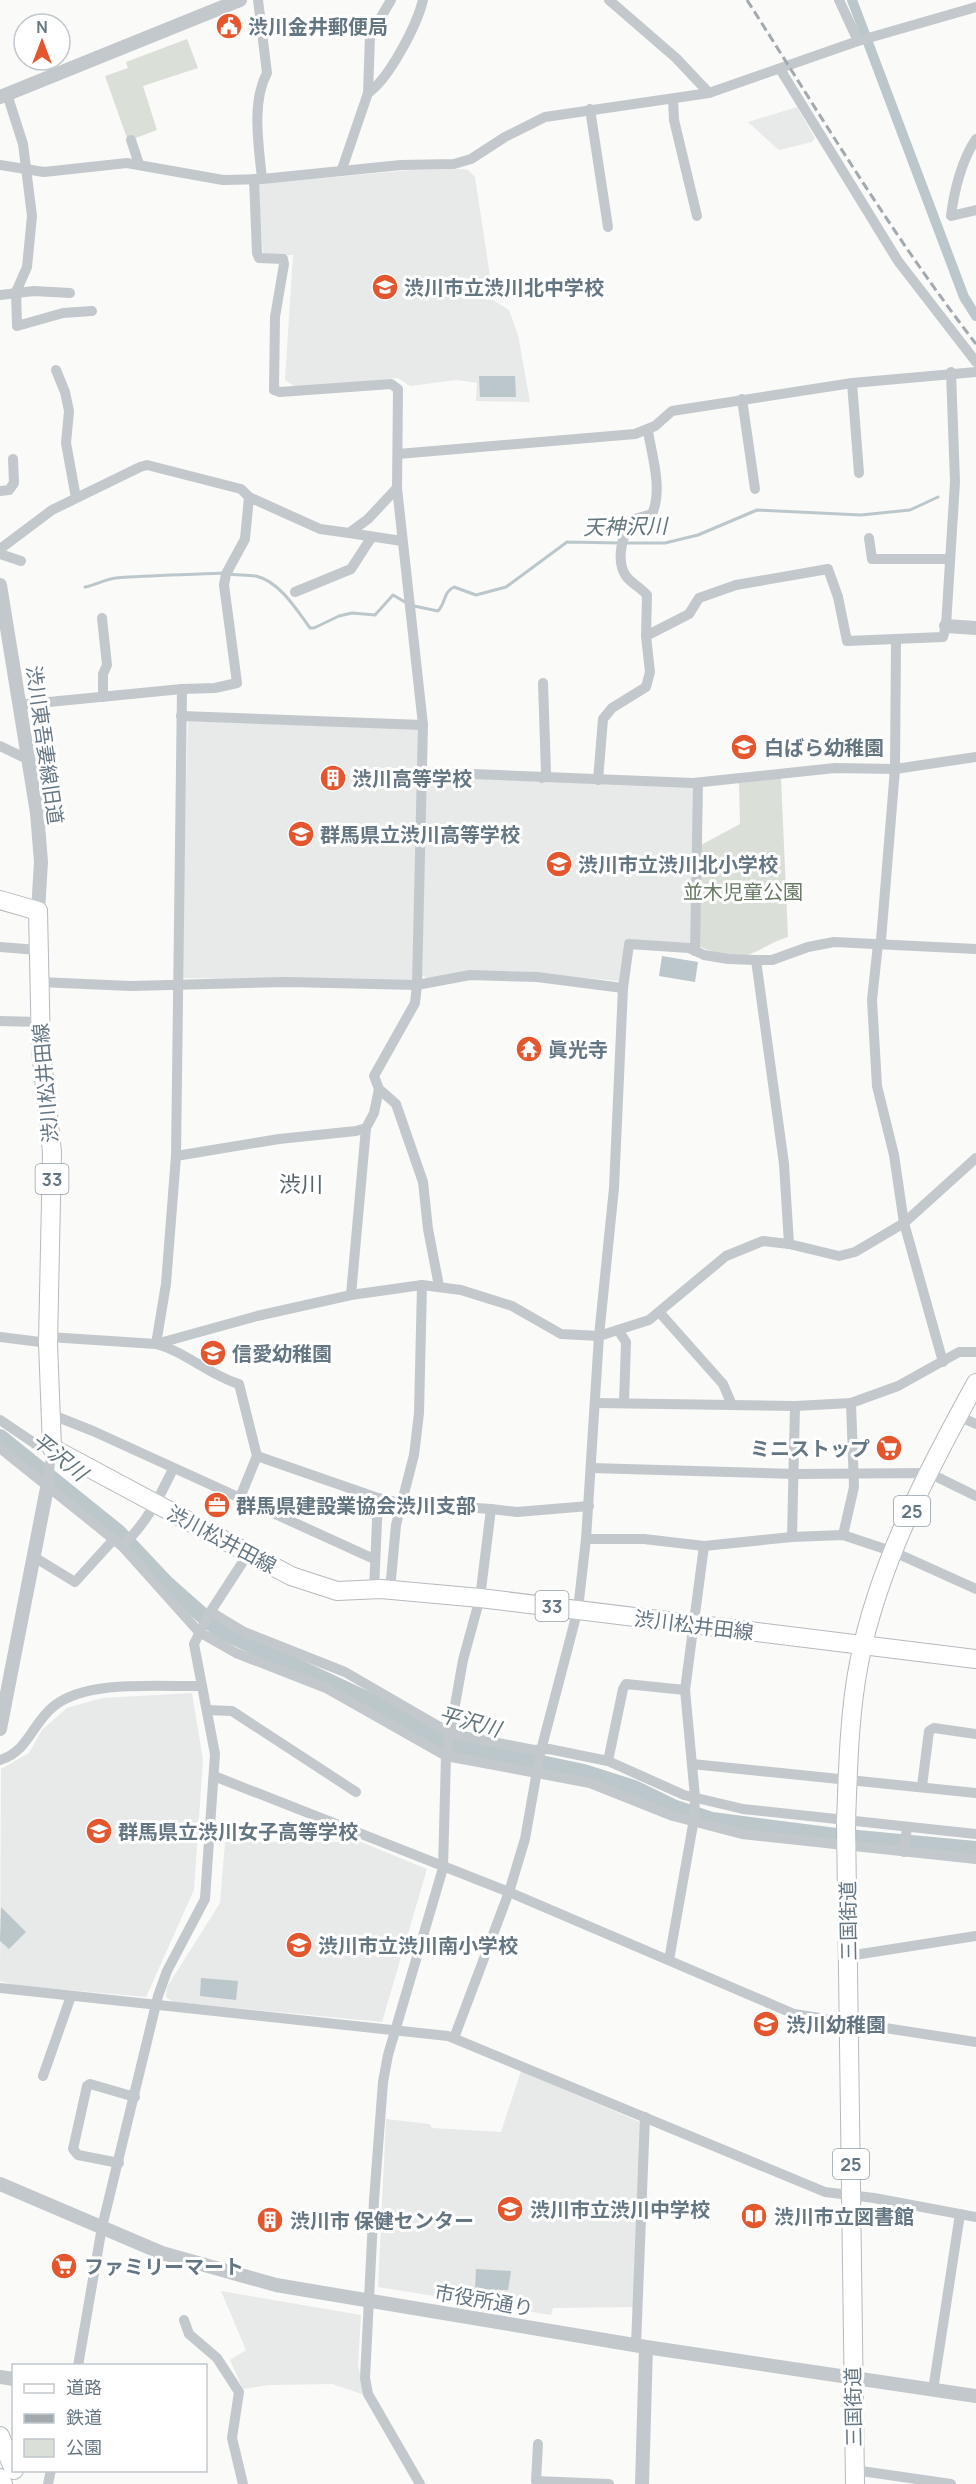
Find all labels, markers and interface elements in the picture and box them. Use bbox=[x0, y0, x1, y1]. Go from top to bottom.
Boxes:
public building icon: 渋川金井郵便局 bbox=[214, 11, 244, 41]
north arrow bbox=[12, 12, 72, 72]
place label: 渋川金井郵便局 bbox=[248, 13, 388, 40]
text: N bbox=[36, 16, 48, 38]
school or university icon: 渋川市立渋川北中学校 bbox=[370, 272, 400, 302]
place label: 渋川市立渋川北中学校 bbox=[404, 274, 604, 301]
water label: 天神沢川 bbox=[583, 511, 669, 541]
street label: 渋川東吾妻線旧道 bbox=[20, 664, 70, 826]
school or university icon: 白ばら幼稚園 bbox=[729, 732, 759, 762]
place label: 白ばら幼稚園 bbox=[764, 734, 884, 761]
building icon: 渋川高等学校 bbox=[318, 763, 348, 793]
place label: 渋川高等学校 bbox=[352, 765, 472, 792]
school or university icon: 群馬県立渋川高等学校 bbox=[286, 819, 316, 849]
place label: 群馬県立渋川高等学校 bbox=[320, 821, 520, 848]
school or university icon: 渋川市立渋川北小学校 bbox=[544, 849, 574, 879]
place label: 渋川市立渋川北小学校 bbox=[578, 851, 778, 878]
park label: 並木児童公園 bbox=[683, 878, 803, 905]
street label: 渋川松井田線 bbox=[26, 1022, 64, 1144]
temple icon: 眞光寺 bbox=[514, 1034, 544, 1064]
place label: 眞光寺 bbox=[548, 1036, 608, 1063]
road number: 33 bbox=[36, 1164, 68, 1194]
district label: 渋川 bbox=[279, 1169, 323, 1199]
school or university icon: 信愛幼稚園 bbox=[198, 1338, 228, 1368]
place label: 信愛幼稚園 bbox=[232, 1340, 332, 1367]
water label: 平沢川 bbox=[27, 1425, 95, 1488]
supermarket icon: ミニストップ bbox=[874, 1433, 904, 1463]
place label: ミニストップ bbox=[750, 1435, 870, 1462]
office icon: 群馬県建設業協会渋川支部 bbox=[202, 1490, 232, 1520]
place label: 群馬県建設業協会渋川支部 bbox=[236, 1492, 476, 1519]
road number: 25 bbox=[894, 1496, 930, 1526]
street label: 渋川松井田線 bbox=[163, 1499, 281, 1579]
road number: 33 bbox=[536, 1591, 568, 1621]
street label: 渋川松井田線 bbox=[633, 1604, 755, 1646]
water label: 平沢川 bbox=[436, 1699, 506, 1743]
school or university icon: 群馬県立渋川女子高等学校 bbox=[84, 1816, 114, 1846]
place label: 群馬県立渋川女子高等学校 bbox=[118, 1818, 358, 1845]
street label: 三国街道 bbox=[834, 1881, 862, 1961]
school or university icon: 渋川市立渋川南小学校 bbox=[284, 1930, 314, 1960]
place label: 渋川市立渋川南小学校 bbox=[318, 1932, 518, 1959]
school or university icon: 渋川幼稚園 bbox=[751, 2009, 781, 2039]
place label: 渋川幼稚園 bbox=[786, 2011, 886, 2038]
road number: 25 bbox=[833, 2149, 869, 2179]
school or university icon: 渋川市立渋川中学校 bbox=[495, 2194, 525, 2224]
place label: 渋川市立渋川中学校 bbox=[530, 2196, 710, 2223]
library icon: 渋川市立図書館 bbox=[739, 2201, 769, 2231]
place label: 渋川市立図書館 bbox=[774, 2203, 914, 2230]
building icon: 渋川市 保健センター bbox=[255, 2205, 285, 2235]
place label: 渋川市 保健センター bbox=[290, 2207, 474, 2234]
supermarket icon: ファミリーマート bbox=[49, 2251, 79, 2281]
place label: ファミリーマート bbox=[84, 2253, 244, 2280]
street label: 市役所通り bbox=[432, 2278, 536, 2322]
legend bbox=[12, 2364, 207, 2472]
street label: 三国街道 bbox=[839, 2367, 867, 2447]
text: 道路 bbox=[66, 2375, 102, 2399]
text: 鉄道 bbox=[66, 2405, 102, 2429]
text: 公園 bbox=[66, 2435, 102, 2459]

